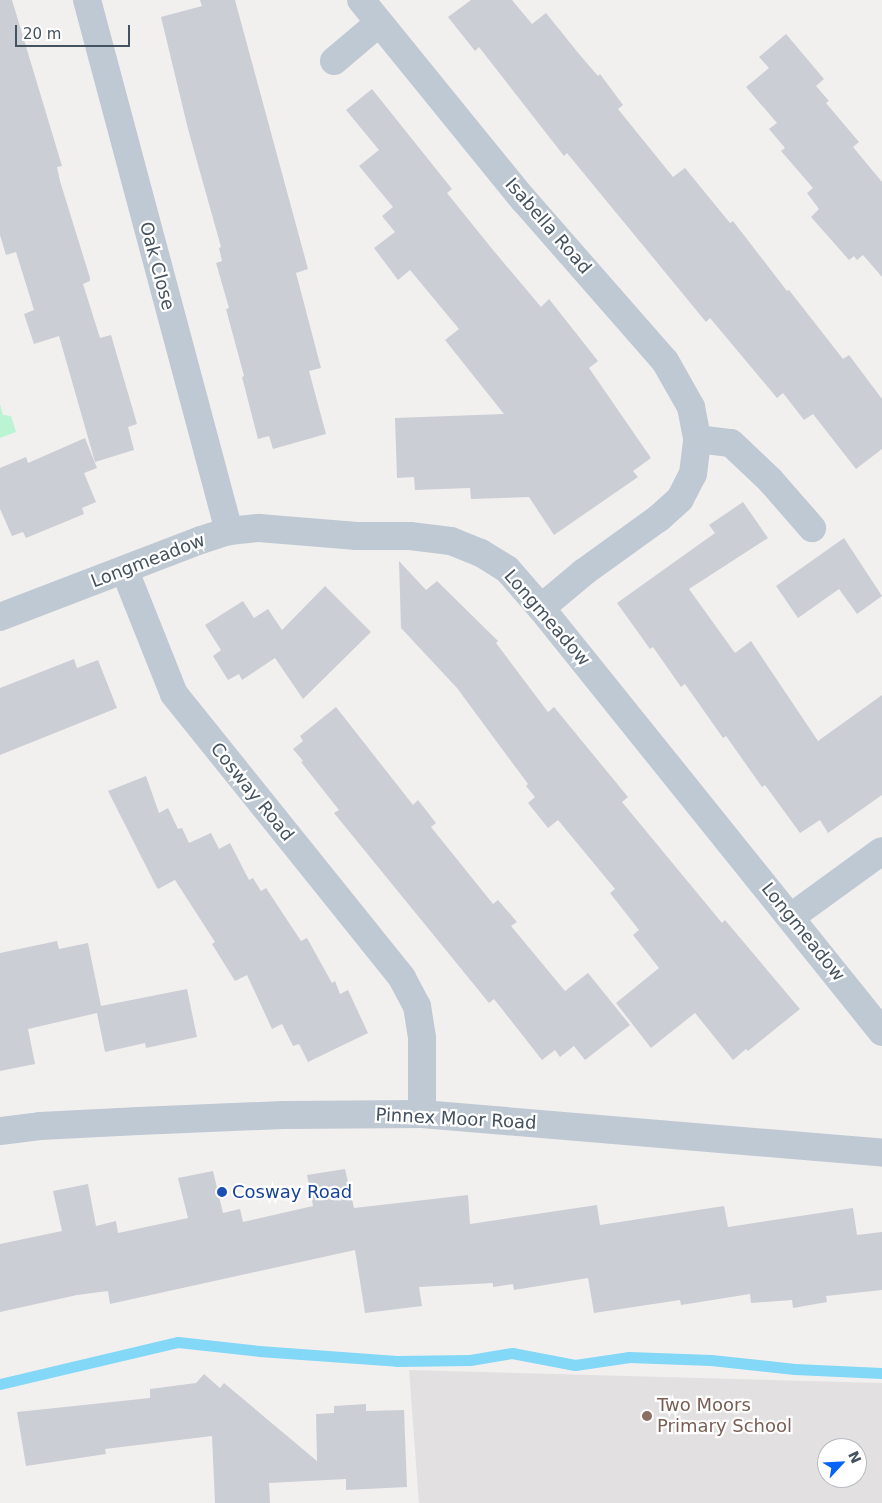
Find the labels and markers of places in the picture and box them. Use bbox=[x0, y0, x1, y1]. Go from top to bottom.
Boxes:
place label: Cosway Road bbox=[232, 1181, 352, 1203]
marker: Cosway Road bbox=[216, 1186, 228, 1198]
place label: Two Moors Primary School bbox=[657, 1395, 792, 1438]
marker: Two Moors Primary School bbox=[641, 1410, 653, 1422]

